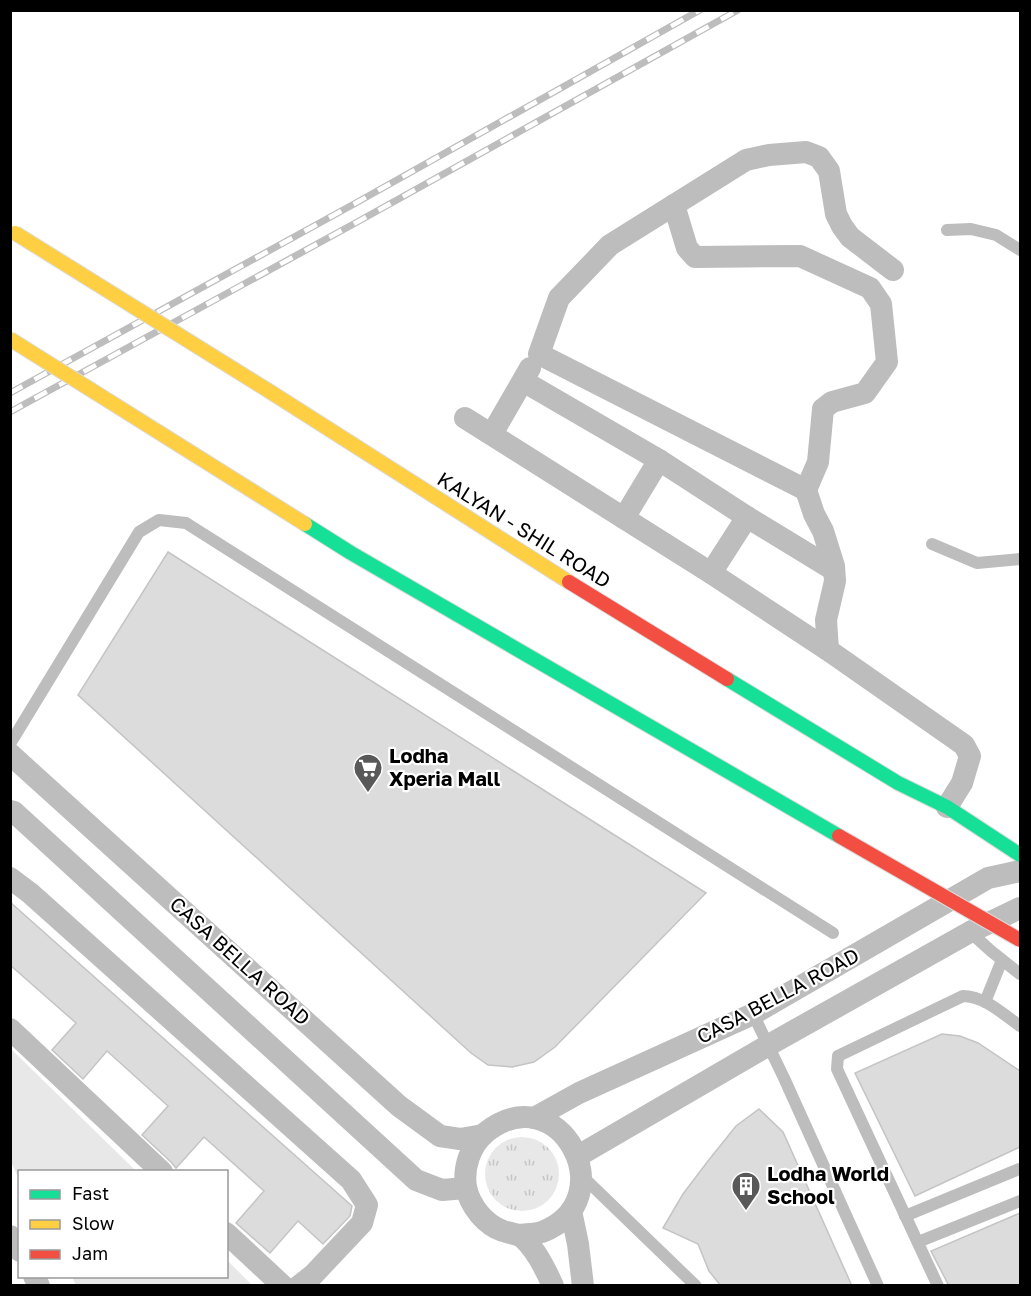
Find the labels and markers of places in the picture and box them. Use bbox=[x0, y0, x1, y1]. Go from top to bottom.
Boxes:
place label: Lodha Xperia Mall bbox=[389, 743, 500, 790]
supermarket icon: Lodha Xperia Mall bbox=[352, 752, 384, 794]
place label: Lodha World School bbox=[767, 1161, 889, 1208]
building icon: Lodha World School bbox=[730, 1170, 762, 1212]

